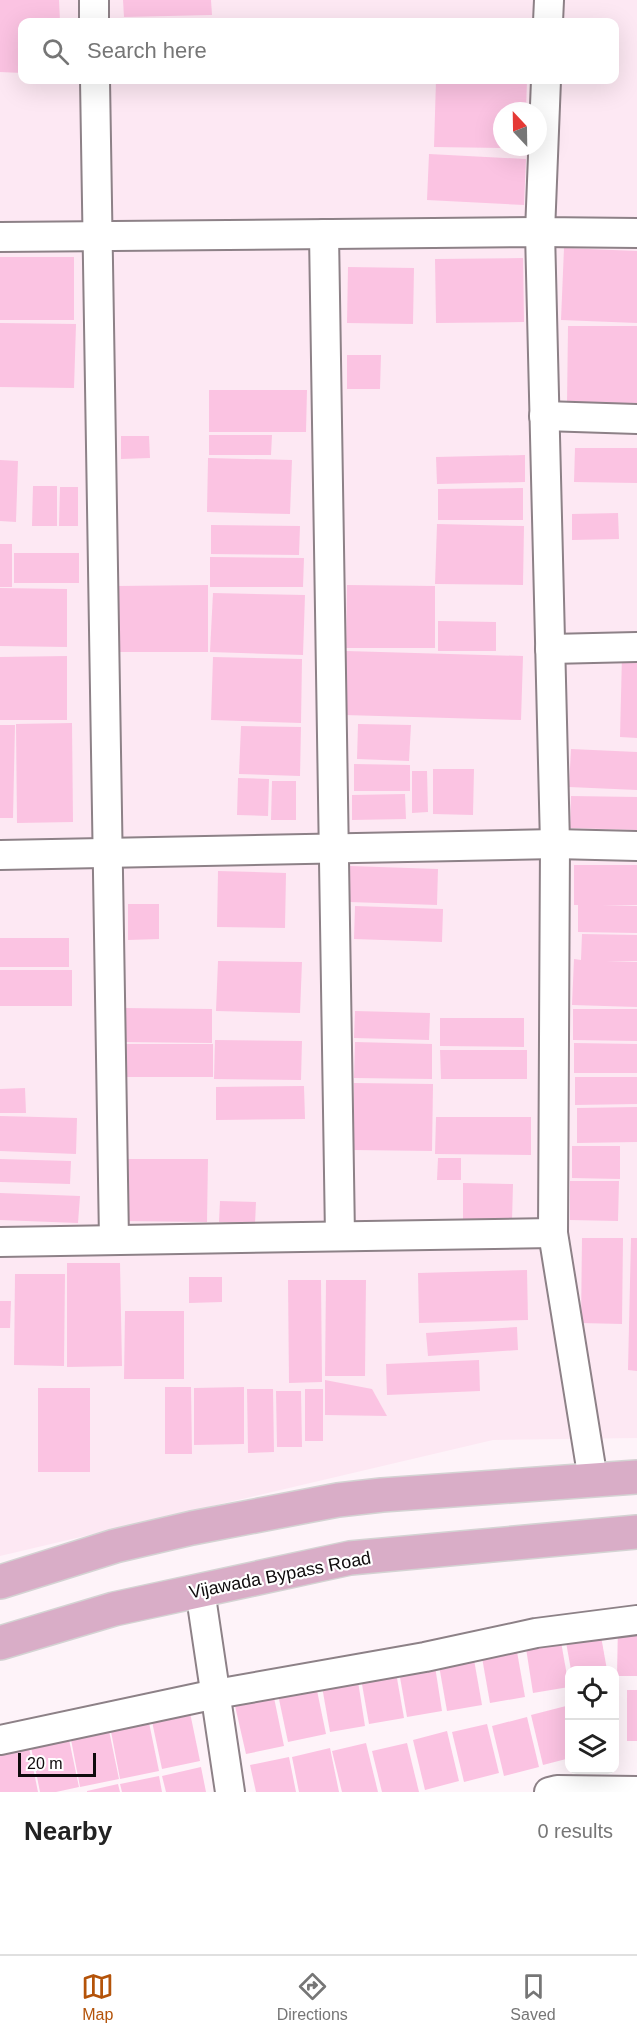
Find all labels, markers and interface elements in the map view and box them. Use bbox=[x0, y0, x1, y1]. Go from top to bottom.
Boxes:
search box bbox=[18, 18, 619, 84]
icon: search bbox=[39, 35, 72, 68]
text: Search here bbox=[87, 38, 207, 63]
north arrow bbox=[493, 102, 547, 156]
street label: Vijawada Bypass Road bbox=[187, 1548, 373, 1602]
map controls bbox=[565, 1666, 619, 1774]
button: locate bbox=[565, 1666, 619, 1720]
button: layers bbox=[565, 1720, 619, 1774]
scale bar bbox=[18, 1750, 96, 1778]
text: 20 m bbox=[27, 1755, 63, 1772]
text: Nearby bbox=[24, 1816, 112, 1846]
text: 0 results bbox=[537, 1820, 613, 1842]
tab: Map bbox=[81, 1970, 114, 2024]
tab: Directions bbox=[277, 1970, 348, 2024]
tab: Saved bbox=[510, 1970, 556, 2024]

